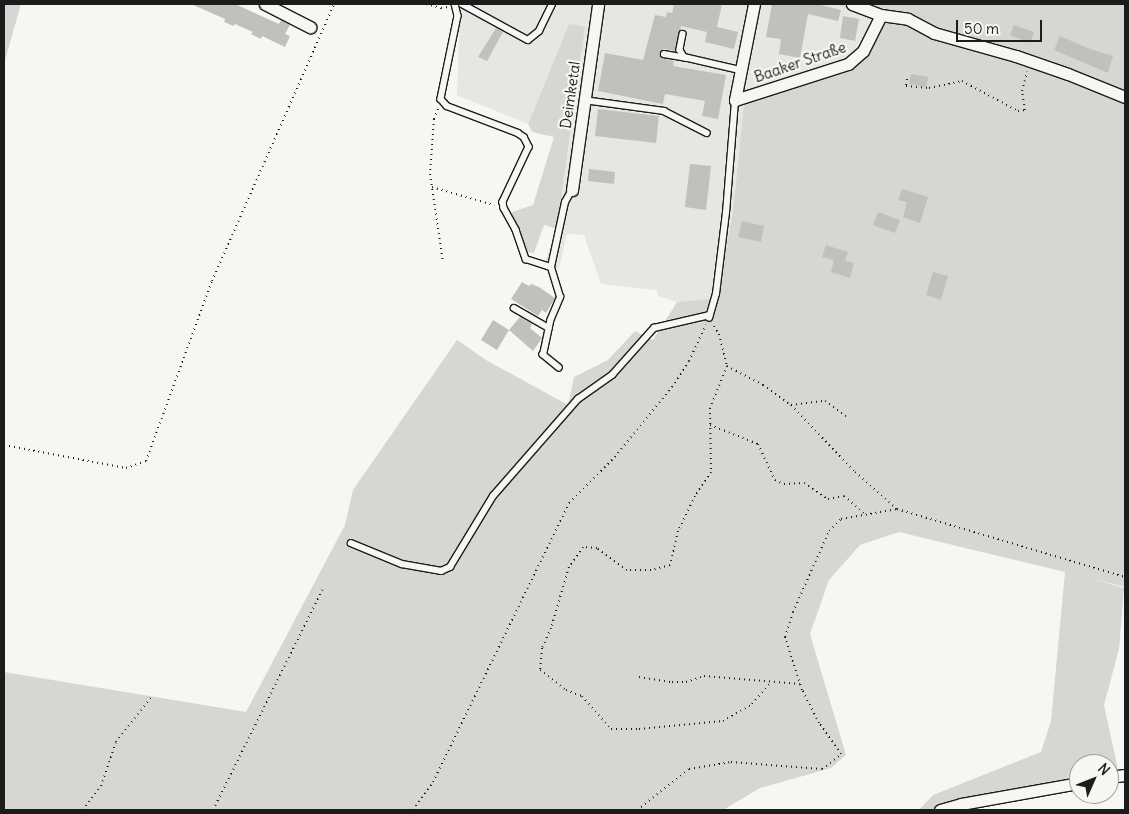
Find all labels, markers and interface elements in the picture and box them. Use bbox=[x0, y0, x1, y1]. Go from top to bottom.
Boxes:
scale bar bbox=[959, 10, 1045, 42]
text: 50 m bbox=[964, 19, 999, 38]
street label: Baaker Straße bbox=[752, 38, 848, 86]
street label: Deimketal bbox=[556, 60, 584, 130]
north arrow bbox=[1069, 754, 1119, 804]
text: N bbox=[1094, 760, 1114, 779]

